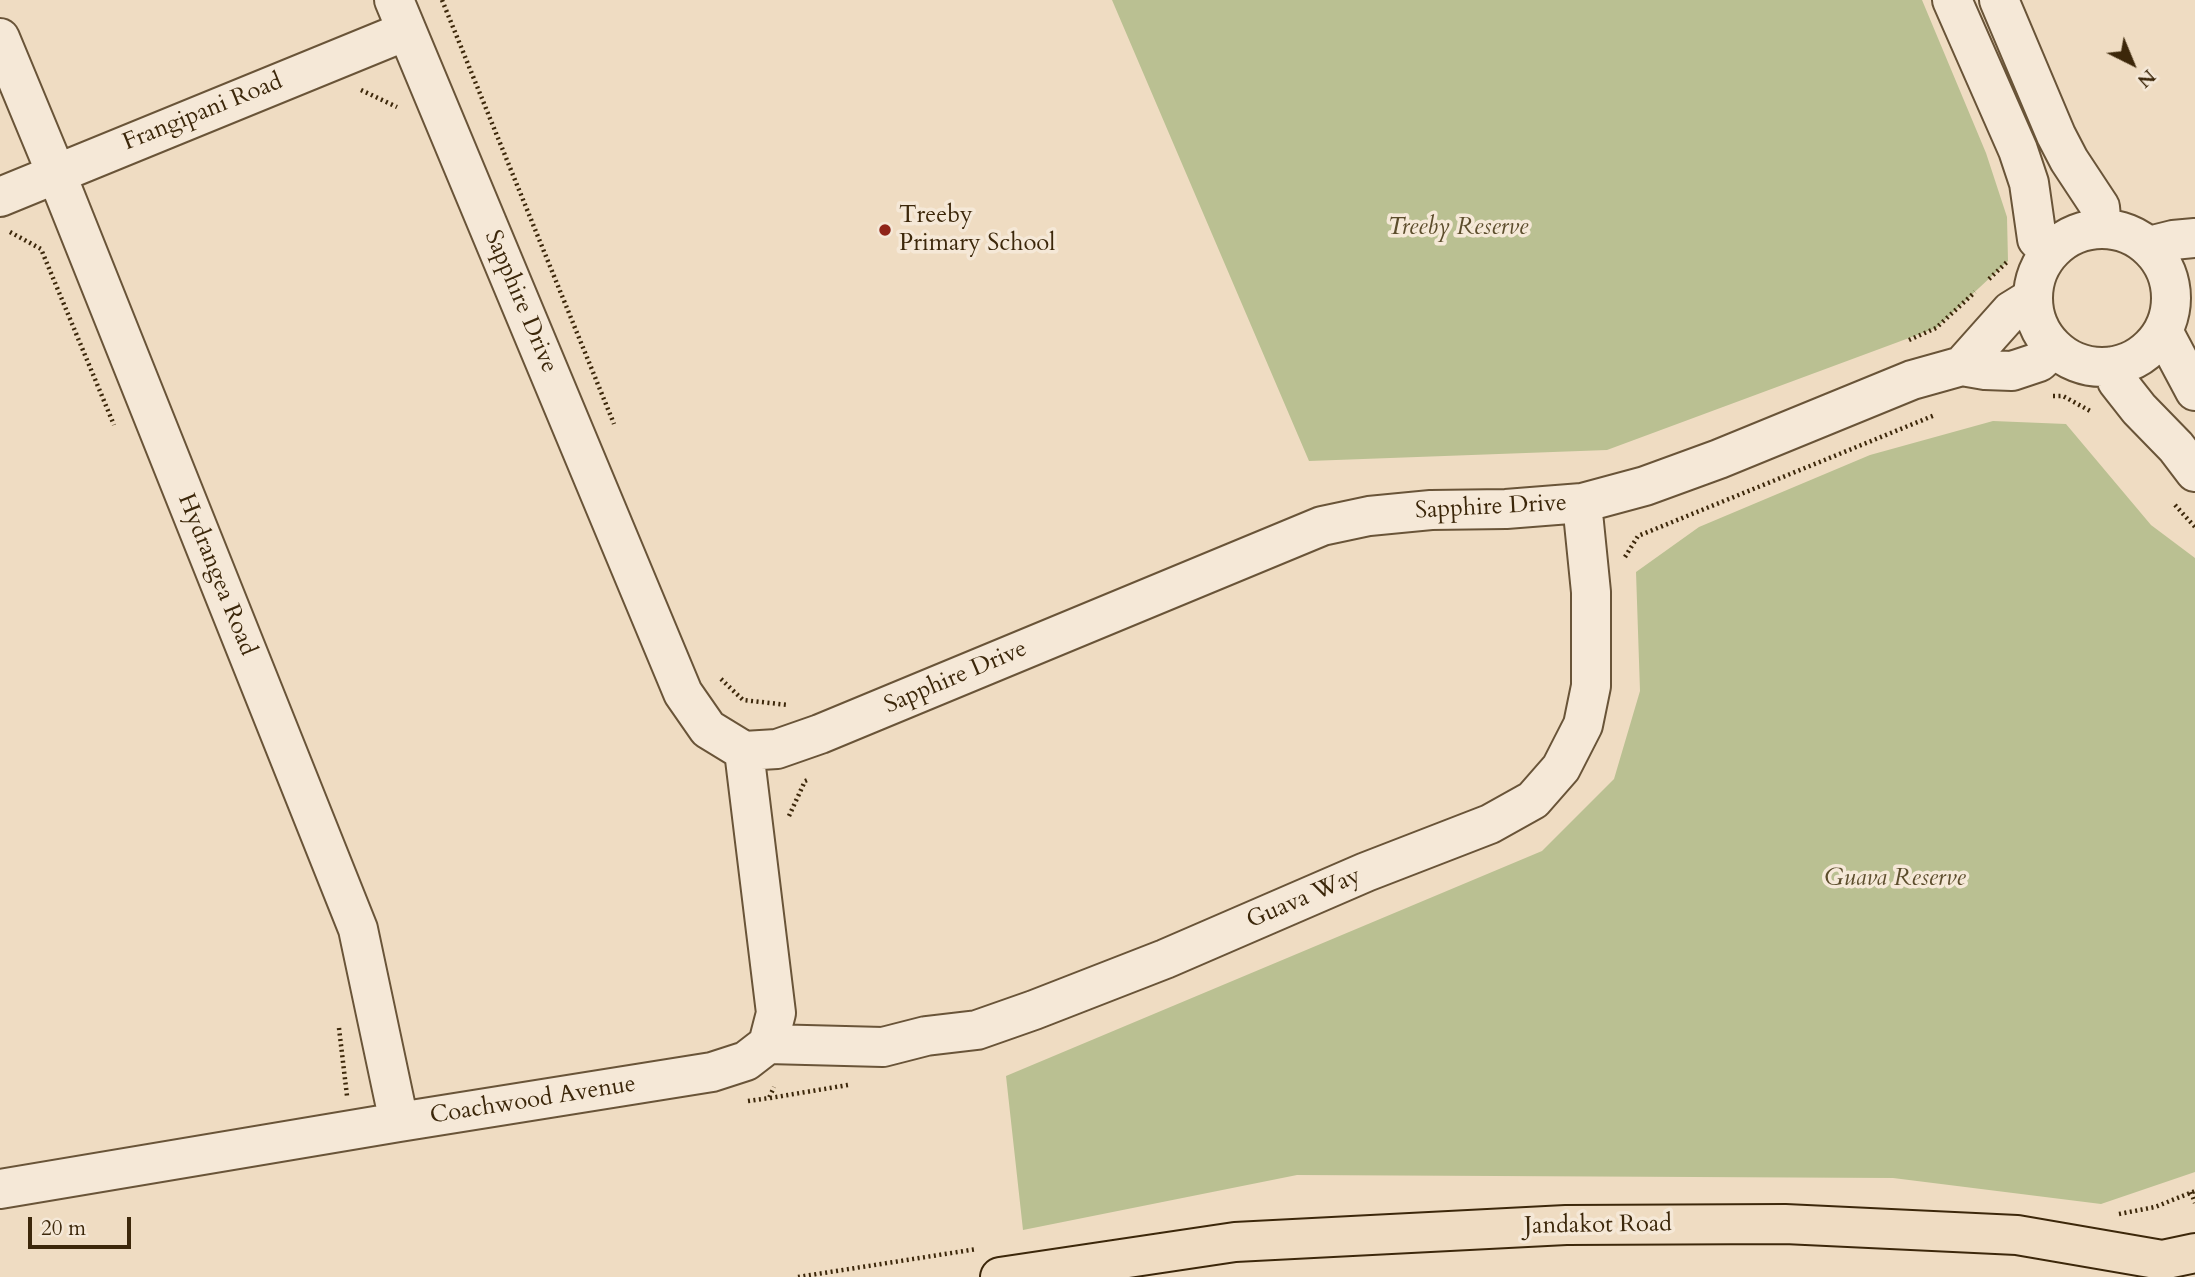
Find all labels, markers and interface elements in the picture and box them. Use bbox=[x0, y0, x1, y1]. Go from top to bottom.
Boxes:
north arrow bbox=[2097, 28, 2167, 98]
text: N bbox=[2131, 63, 2161, 93]
street label: Frangipani Road bbox=[119, 68, 287, 158]
place label: Treeby Primary School bbox=[899, 202, 1055, 258]
park label: Treeby Reserve bbox=[1388, 214, 1528, 242]
marker: Treeby Primary School bbox=[877, 222, 893, 238]
street label: Sapphire Drive bbox=[477, 226, 563, 378]
street label: Hydrangea Road bbox=[170, 490, 262, 660]
street label: Sapphire Drive bbox=[1414, 490, 1568, 526]
street label: Sapphire Drive bbox=[880, 635, 1032, 721]
street label: Guava Way bbox=[1243, 862, 1365, 936]
park label: Guava Reserve bbox=[1824, 865, 1966, 893]
street label: Coachwood Avenue bbox=[428, 1071, 638, 1131]
scale bar bbox=[32, 1204, 135, 1248]
street label: Jandakot Road bbox=[1524, 1210, 1672, 1242]
text: 20 m bbox=[41, 1214, 86, 1243]

